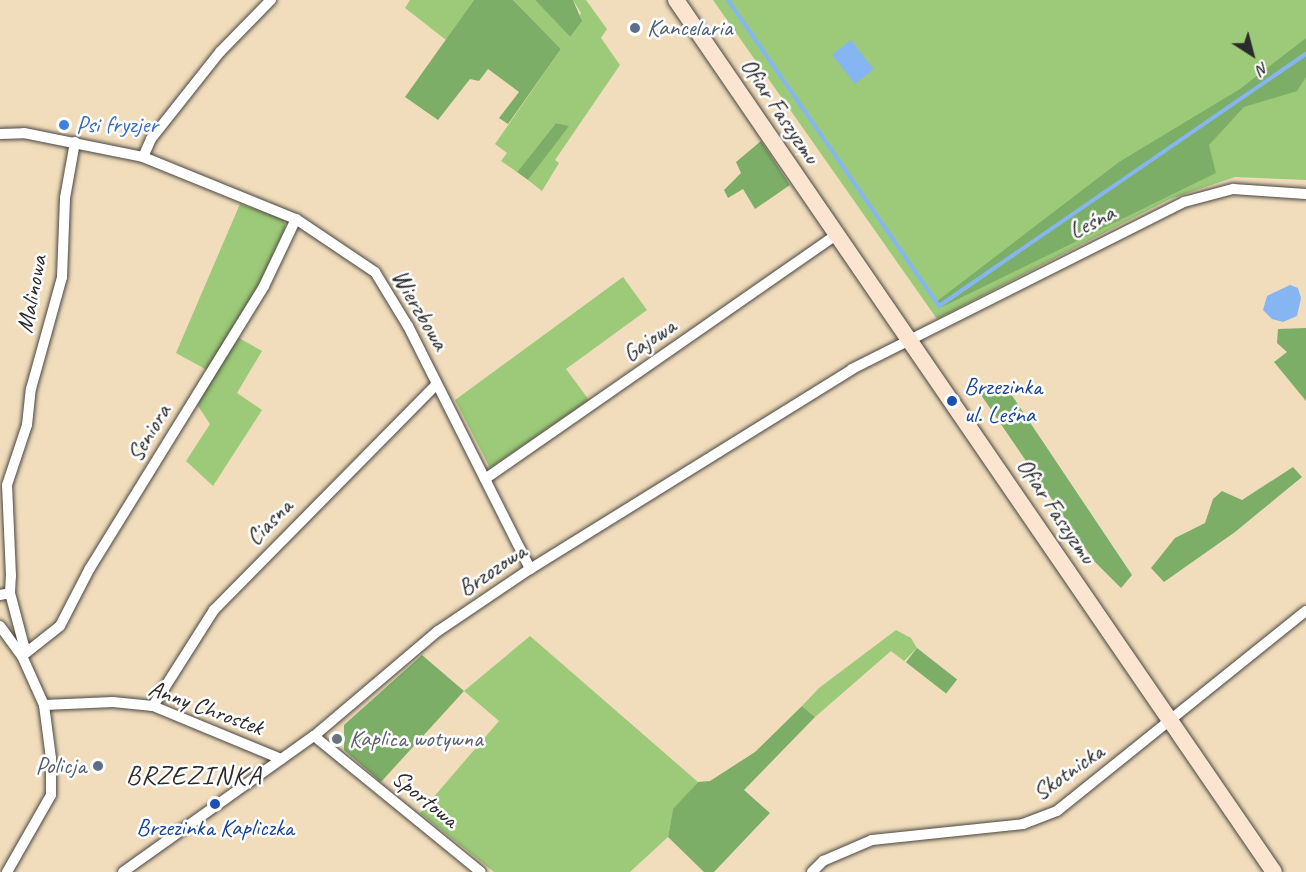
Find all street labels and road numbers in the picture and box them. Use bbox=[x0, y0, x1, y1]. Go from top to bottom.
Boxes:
street label: Ofiar Faszyzmu bbox=[734, 52, 826, 170]
street label: Leśna bbox=[1064, 199, 1120, 245]
street label: Malinowa bbox=[10, 253, 54, 335]
street label: Wierzbowa bbox=[385, 265, 455, 355]
street label: Gajowa bbox=[617, 312, 681, 368]
street label: Seniora bbox=[120, 399, 178, 467]
street label: Ofiar Faszyzmu bbox=[1010, 452, 1102, 570]
street label: Ciasna bbox=[240, 492, 298, 552]
street label: Brzozowa bbox=[453, 537, 531, 603]
street label: Anny Chrostek bbox=[145, 674, 267, 742]
street label: Skotnicka bbox=[1027, 737, 1109, 807]
street label: Sportowa bbox=[386, 764, 464, 834]

